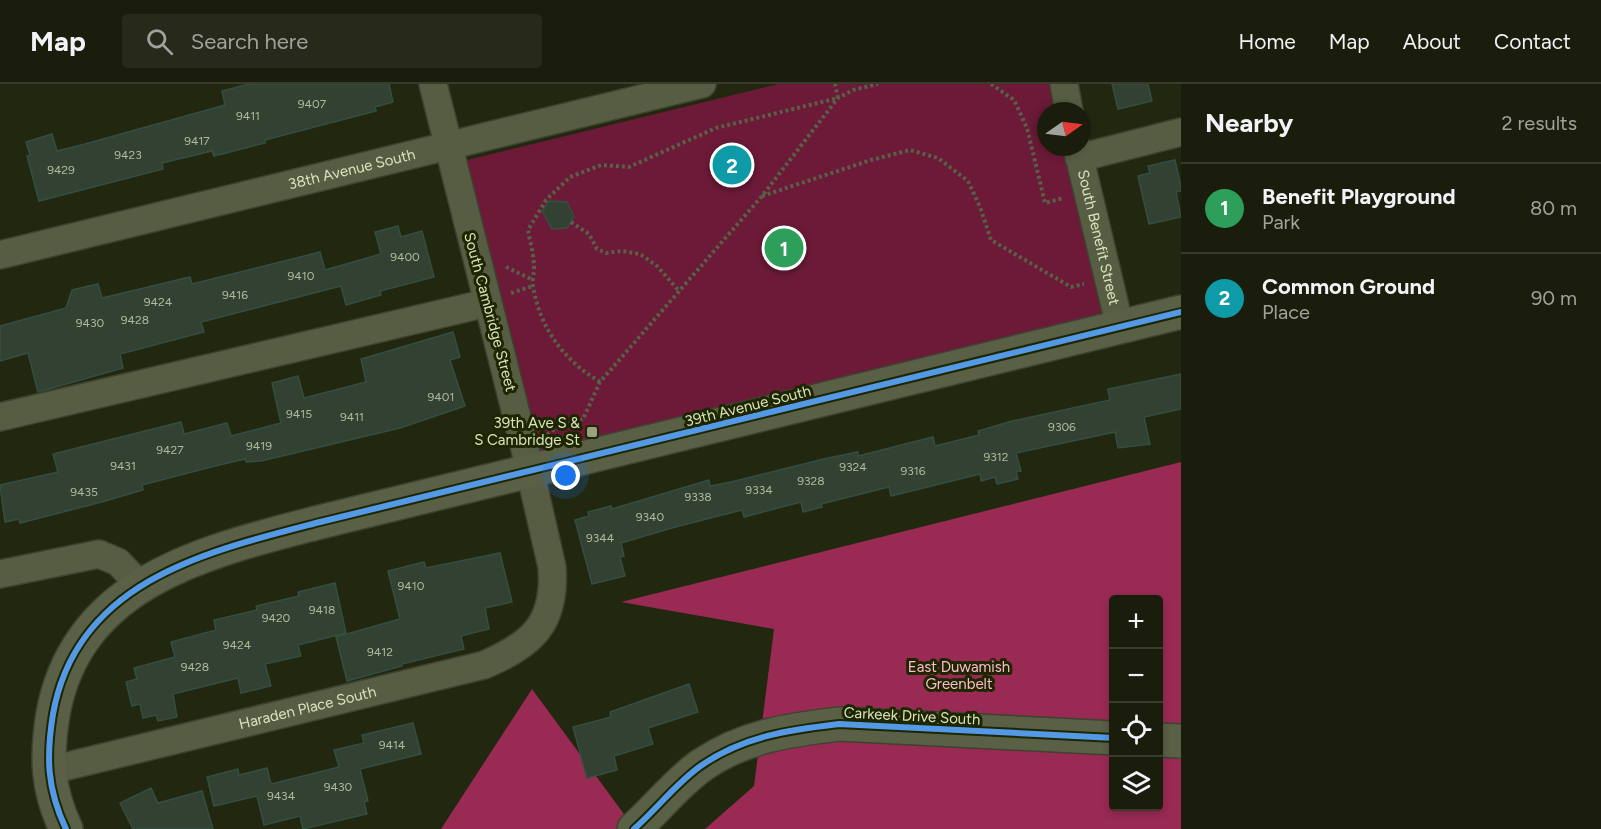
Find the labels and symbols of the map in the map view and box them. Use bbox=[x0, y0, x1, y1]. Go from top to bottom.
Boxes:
house number: 9407 bbox=[298, 97, 327, 111]
north arrow bbox=[1037, 102, 1091, 156]
house number: 9411 bbox=[236, 109, 260, 123]
house number: 9417 bbox=[184, 134, 210, 148]
pin: 2 bbox=[712, 142, 752, 188]
street label: 38th Avenue South bbox=[286, 145, 417, 193]
house number: 9423 bbox=[114, 148, 142, 162]
house number: 9429 bbox=[47, 163, 75, 177]
street label: South Benefit Street bbox=[1074, 168, 1124, 307]
pin: 1 bbox=[764, 226, 804, 270]
street label: South Cambridge Street bbox=[460, 230, 520, 394]
house number: 9400 bbox=[390, 250, 420, 264]
house number: 9410 bbox=[288, 269, 315, 283]
house number: 9416 bbox=[222, 288, 248, 302]
house number: 9424 bbox=[144, 295, 173, 309]
house number: 9428 bbox=[121, 313, 149, 327]
house number: 9430 bbox=[76, 316, 105, 330]
street label: 39th Avenue South bbox=[683, 382, 813, 430]
house number: 9401 bbox=[428, 390, 454, 404]
house number: 9415 bbox=[286, 407, 312, 421]
house number: 9411 bbox=[340, 410, 364, 424]
place label: 39th Ave S & S Cambridge St bbox=[474, 414, 580, 449]
house number: 9306 bbox=[1048, 420, 1076, 434]
marker: 39th Ave S & S Cambridge St bbox=[585, 425, 599, 439]
house number: 9419 bbox=[246, 439, 272, 453]
house number: 9427 bbox=[156, 443, 184, 457]
house number: 9312 bbox=[984, 450, 1008, 464]
house number: 9431 bbox=[110, 459, 136, 473]
house number: 9324 bbox=[839, 460, 867, 474]
your location bbox=[551, 461, 580, 490]
house number: 9316 bbox=[900, 464, 926, 478]
house number: 9328 bbox=[797, 474, 825, 488]
house number: 9334 bbox=[745, 483, 773, 497]
house number: 9435 bbox=[70, 485, 98, 499]
house number: 9338 bbox=[684, 490, 712, 504]
house number: 9340 bbox=[636, 510, 665, 524]
house number: 9344 bbox=[586, 531, 615, 545]
house number: 9410 bbox=[398, 579, 425, 593]
house number: 9418 bbox=[309, 603, 335, 617]
house number: 9420 bbox=[262, 611, 291, 625]
house number: 9424 bbox=[223, 638, 252, 652]
house number: 9412 bbox=[367, 645, 393, 659]
park label: East Duwamish Greenbelt bbox=[908, 658, 1010, 693]
house number: 9428 bbox=[181, 660, 209, 674]
street label: Haraden Place South bbox=[237, 682, 378, 733]
street label: Carkeek Drive South bbox=[843, 703, 981, 729]
house number: 9414 bbox=[379, 738, 406, 752]
house number: 9430 bbox=[324, 780, 353, 794]
house number: 9434 bbox=[267, 789, 296, 803]

